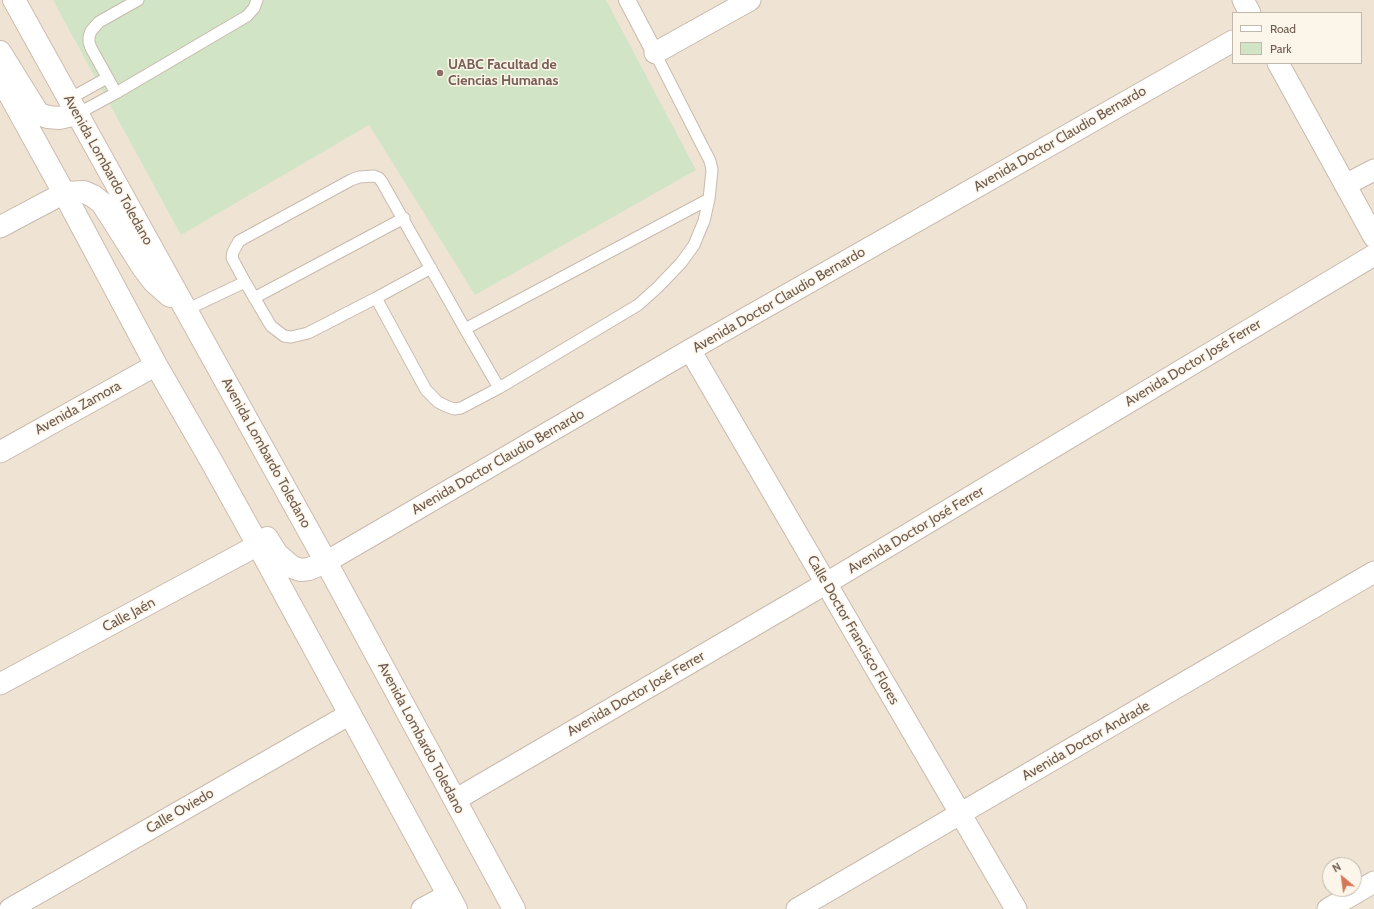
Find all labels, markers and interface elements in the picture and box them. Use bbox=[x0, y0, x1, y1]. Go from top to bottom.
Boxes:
legend bbox=[1232, 12, 1362, 64]
text: Road bbox=[1270, 21, 1296, 36]
text: Park bbox=[1270, 41, 1292, 56]
place label: UABC Facultad de Ciencias Humanas bbox=[448, 57, 558, 90]
marker: UABC Facultad de Ciencias Humanas bbox=[435, 68, 445, 78]
street label: Avenida Doctor Claudio Bernardo bbox=[971, 83, 1149, 195]
street label: Avenida Lombardo Toledano bbox=[60, 92, 156, 248]
street label: Avenida Doctor Claudio Bernardo bbox=[690, 244, 868, 356]
street label: Avenida Doctor José Ferrer bbox=[1122, 316, 1264, 410]
street label: Avenida Lombardo Toledano bbox=[218, 375, 314, 531]
street label: Avenida Zamora bbox=[32, 377, 124, 439]
street label: Avenida Doctor Claudio Bernardo bbox=[409, 406, 587, 518]
street label: Avenida Doctor José Ferrer bbox=[845, 483, 987, 577]
street label: Calle Doctor Francisco Flores bbox=[803, 552, 903, 708]
street label: Calle Jaén bbox=[100, 594, 158, 636]
street label: Avenida Doctor José Ferrer bbox=[564, 648, 708, 740]
street label: Avenida Lombardo Toledano bbox=[374, 659, 468, 817]
street label: Avenida Doctor Andrade bbox=[1019, 698, 1153, 784]
street label: Calle Oviedo bbox=[143, 785, 217, 837]
north arrow bbox=[1322, 857, 1362, 897]
text: N bbox=[1330, 859, 1343, 875]

